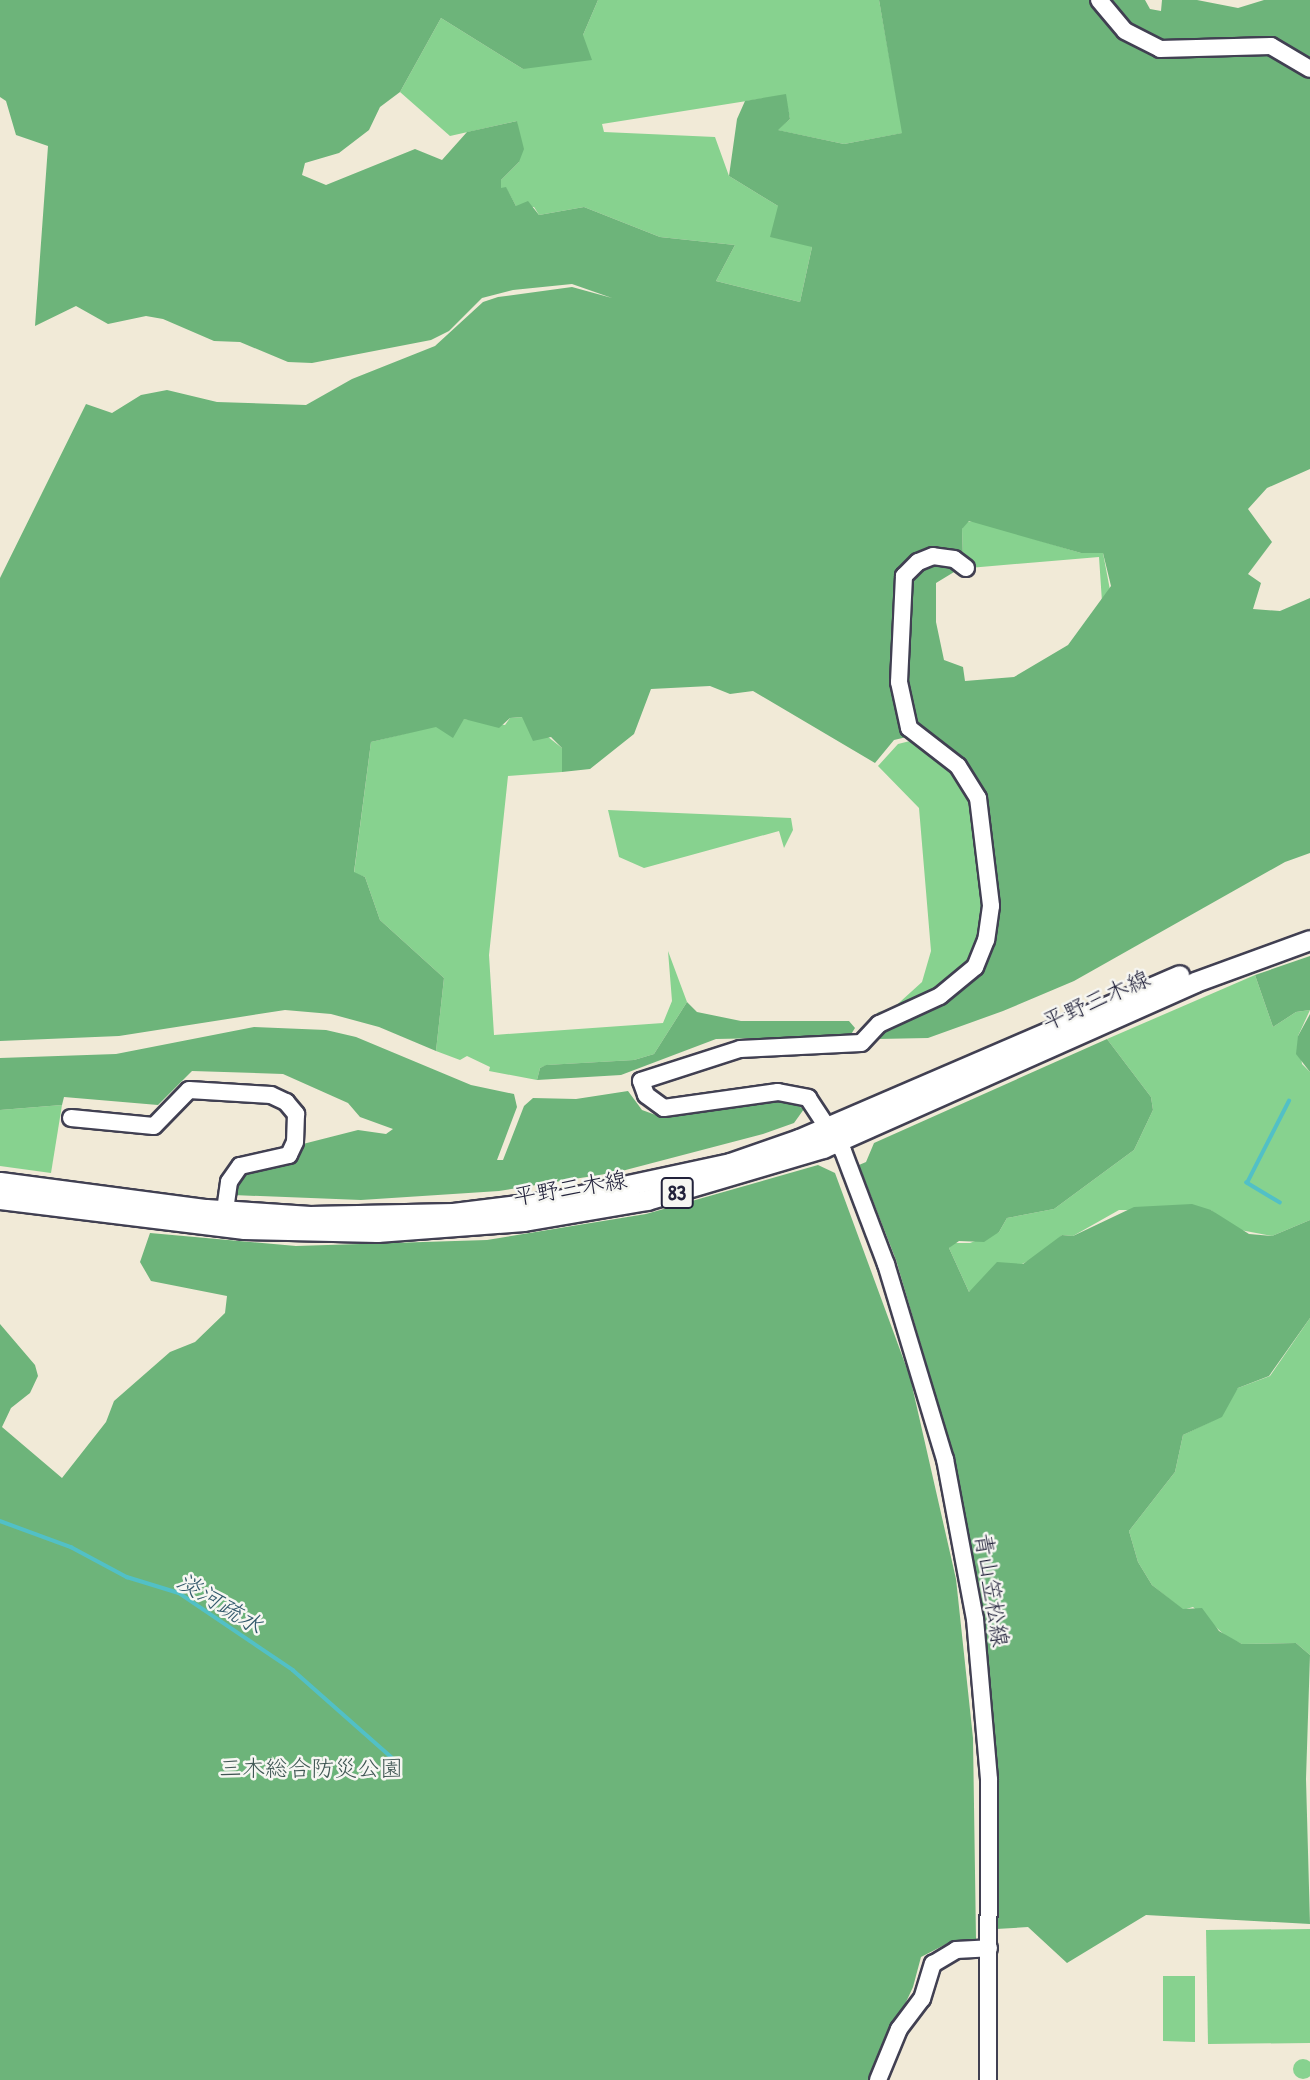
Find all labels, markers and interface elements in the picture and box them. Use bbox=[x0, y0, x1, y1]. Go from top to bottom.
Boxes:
street label: 平野三木線 bbox=[1038, 964, 1154, 1036]
street label: 平野三木線 bbox=[511, 1165, 629, 1211]
road number: 83 bbox=[660, 1176, 694, 1210]
street label: 青山笠松線 bbox=[969, 1531, 1015, 1649]
water label: 淡河疏水 bbox=[171, 1566, 269, 1640]
park label: 三木総合防災公園 bbox=[219, 1754, 403, 1782]

